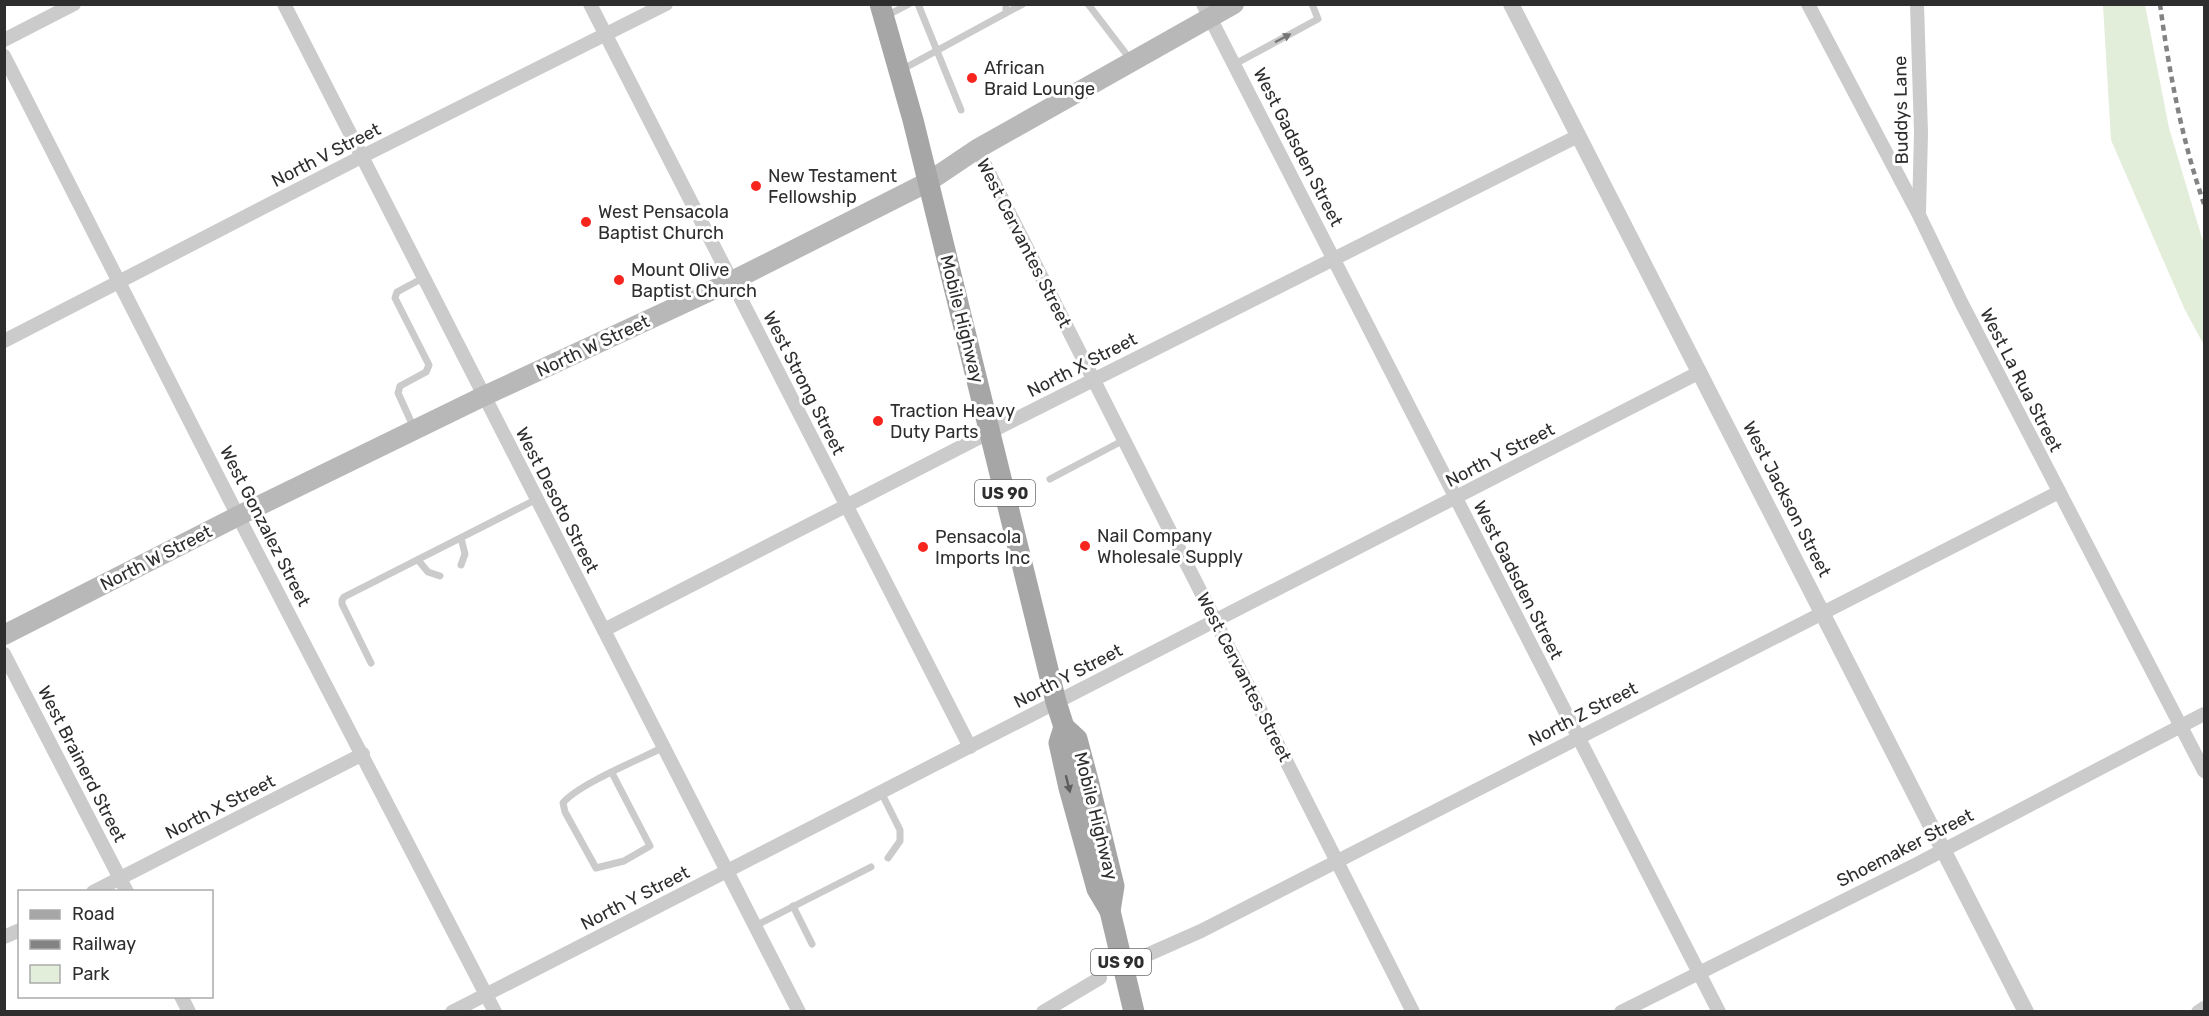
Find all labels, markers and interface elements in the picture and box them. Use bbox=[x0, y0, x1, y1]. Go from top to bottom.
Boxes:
one-way arrow bbox=[1275, 33, 1292, 43]
street label: Buddys Lane bbox=[1889, 56, 1913, 164]
place label: African Braid Lounge bbox=[984, 57, 1095, 100]
street label: West Gadsden Street bbox=[1248, 64, 1348, 230]
marker: African Braid Lounge bbox=[965, 71, 979, 85]
street label: North V Street bbox=[268, 118, 384, 192]
street label: West Cervantes Street bbox=[972, 155, 1076, 331]
place label: New Testament Fellowship bbox=[768, 165, 897, 208]
marker: New Testament Fellowship bbox=[749, 179, 763, 193]
place label: West Pensacola Baptist Church bbox=[598, 201, 729, 244]
marker: West Pensacola Baptist Church bbox=[579, 215, 593, 229]
street label: Mobile Highway bbox=[935, 253, 989, 385]
place label: Mount Olive Baptist Church bbox=[631, 259, 757, 302]
marker: Mount Olive Baptist Church bbox=[612, 273, 626, 287]
street label: West La Rua Street bbox=[1975, 305, 2067, 455]
street label: West Strong Street bbox=[758, 308, 850, 458]
street label: North W Street bbox=[533, 310, 653, 382]
street label: North X Street bbox=[1024, 328, 1140, 402]
place label: Traction Heavy Duty Parts bbox=[890, 400, 1015, 443]
marker: Traction Heavy Duty Parts bbox=[871, 414, 885, 428]
street label: West Jackson Street bbox=[1738, 417, 1836, 581]
street label: North Y Street bbox=[1442, 418, 1558, 492]
street label: West Desoto Street bbox=[511, 424, 603, 576]
street label: West Gonzalez Street bbox=[215, 442, 315, 610]
road number: US 90 bbox=[975, 480, 1035, 506]
street label: West Gadsden Street bbox=[1468, 497, 1568, 663]
street label: North W Street bbox=[96, 520, 216, 596]
place label: Nail Company Wholesale Supply bbox=[1097, 525, 1243, 568]
place label: Pensacola Imports Inc bbox=[935, 526, 1030, 569]
marker: Nail Company Wholesale Supply bbox=[1078, 539, 1092, 553]
marker: Pensacola Imports Inc bbox=[916, 540, 930, 554]
street label: West Cervantes Street bbox=[1192, 589, 1296, 765]
street label: North Y Street bbox=[1010, 639, 1126, 713]
street label: North Z Street bbox=[1525, 677, 1641, 751]
street label: West Brainerd Street bbox=[33, 682, 131, 846]
street label: Mobile Highway bbox=[1069, 750, 1123, 882]
street label: North X Street bbox=[162, 770, 278, 844]
one-way arrow bbox=[1064, 774, 1074, 793]
street label: Shoemaker Street bbox=[1833, 804, 1977, 892]
street label: North Y Street bbox=[577, 861, 693, 935]
legend bbox=[18, 890, 213, 998]
text: Road bbox=[72, 903, 115, 925]
text: Railway bbox=[72, 933, 136, 955]
road number: US 90 bbox=[1091, 949, 1151, 975]
text: Park bbox=[72, 963, 110, 985]

